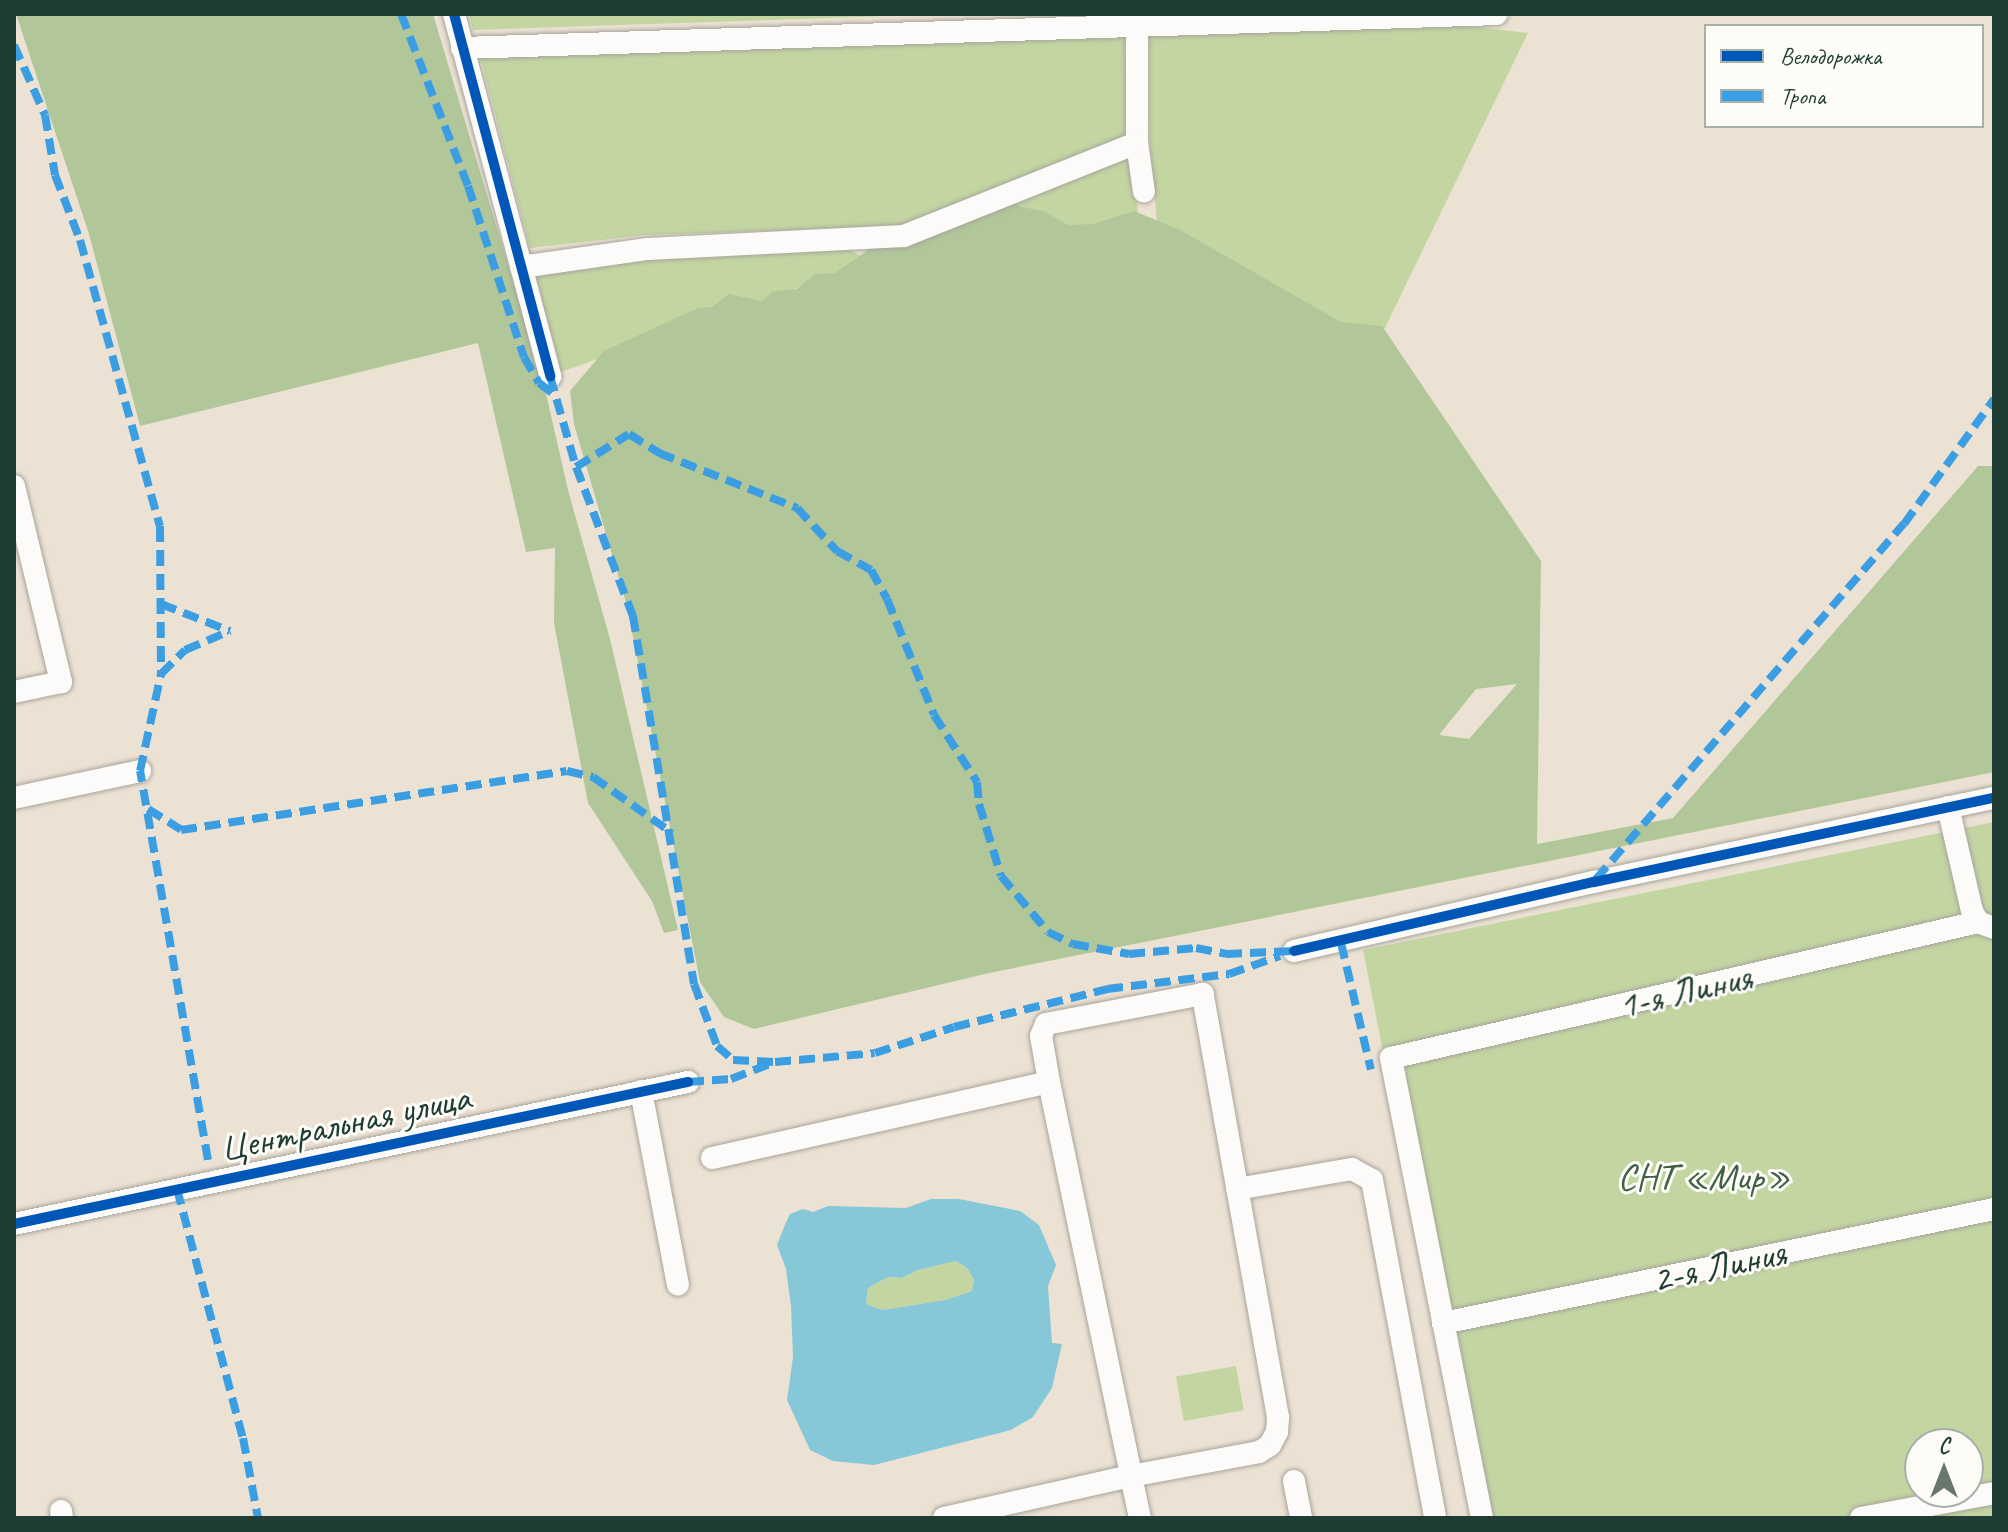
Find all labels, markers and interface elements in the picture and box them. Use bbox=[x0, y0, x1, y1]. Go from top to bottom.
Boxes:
legend bbox=[1704, 24, 1984, 128]
text: Велодорожка bbox=[1780, 41, 1881, 71]
text: Тропа bbox=[1780, 81, 1825, 111]
street label: 1-я Линия bbox=[1614, 954, 1756, 1028]
street label: Центральная улица bbox=[215, 1074, 475, 1172]
park label: СНТ «Мир» bbox=[1617, 1154, 1791, 1200]
street label: 2-я Линия bbox=[1648, 1230, 1790, 1302]
north arrow bbox=[1904, 1428, 1984, 1508]
text: С bbox=[1939, 1432, 1949, 1460]

